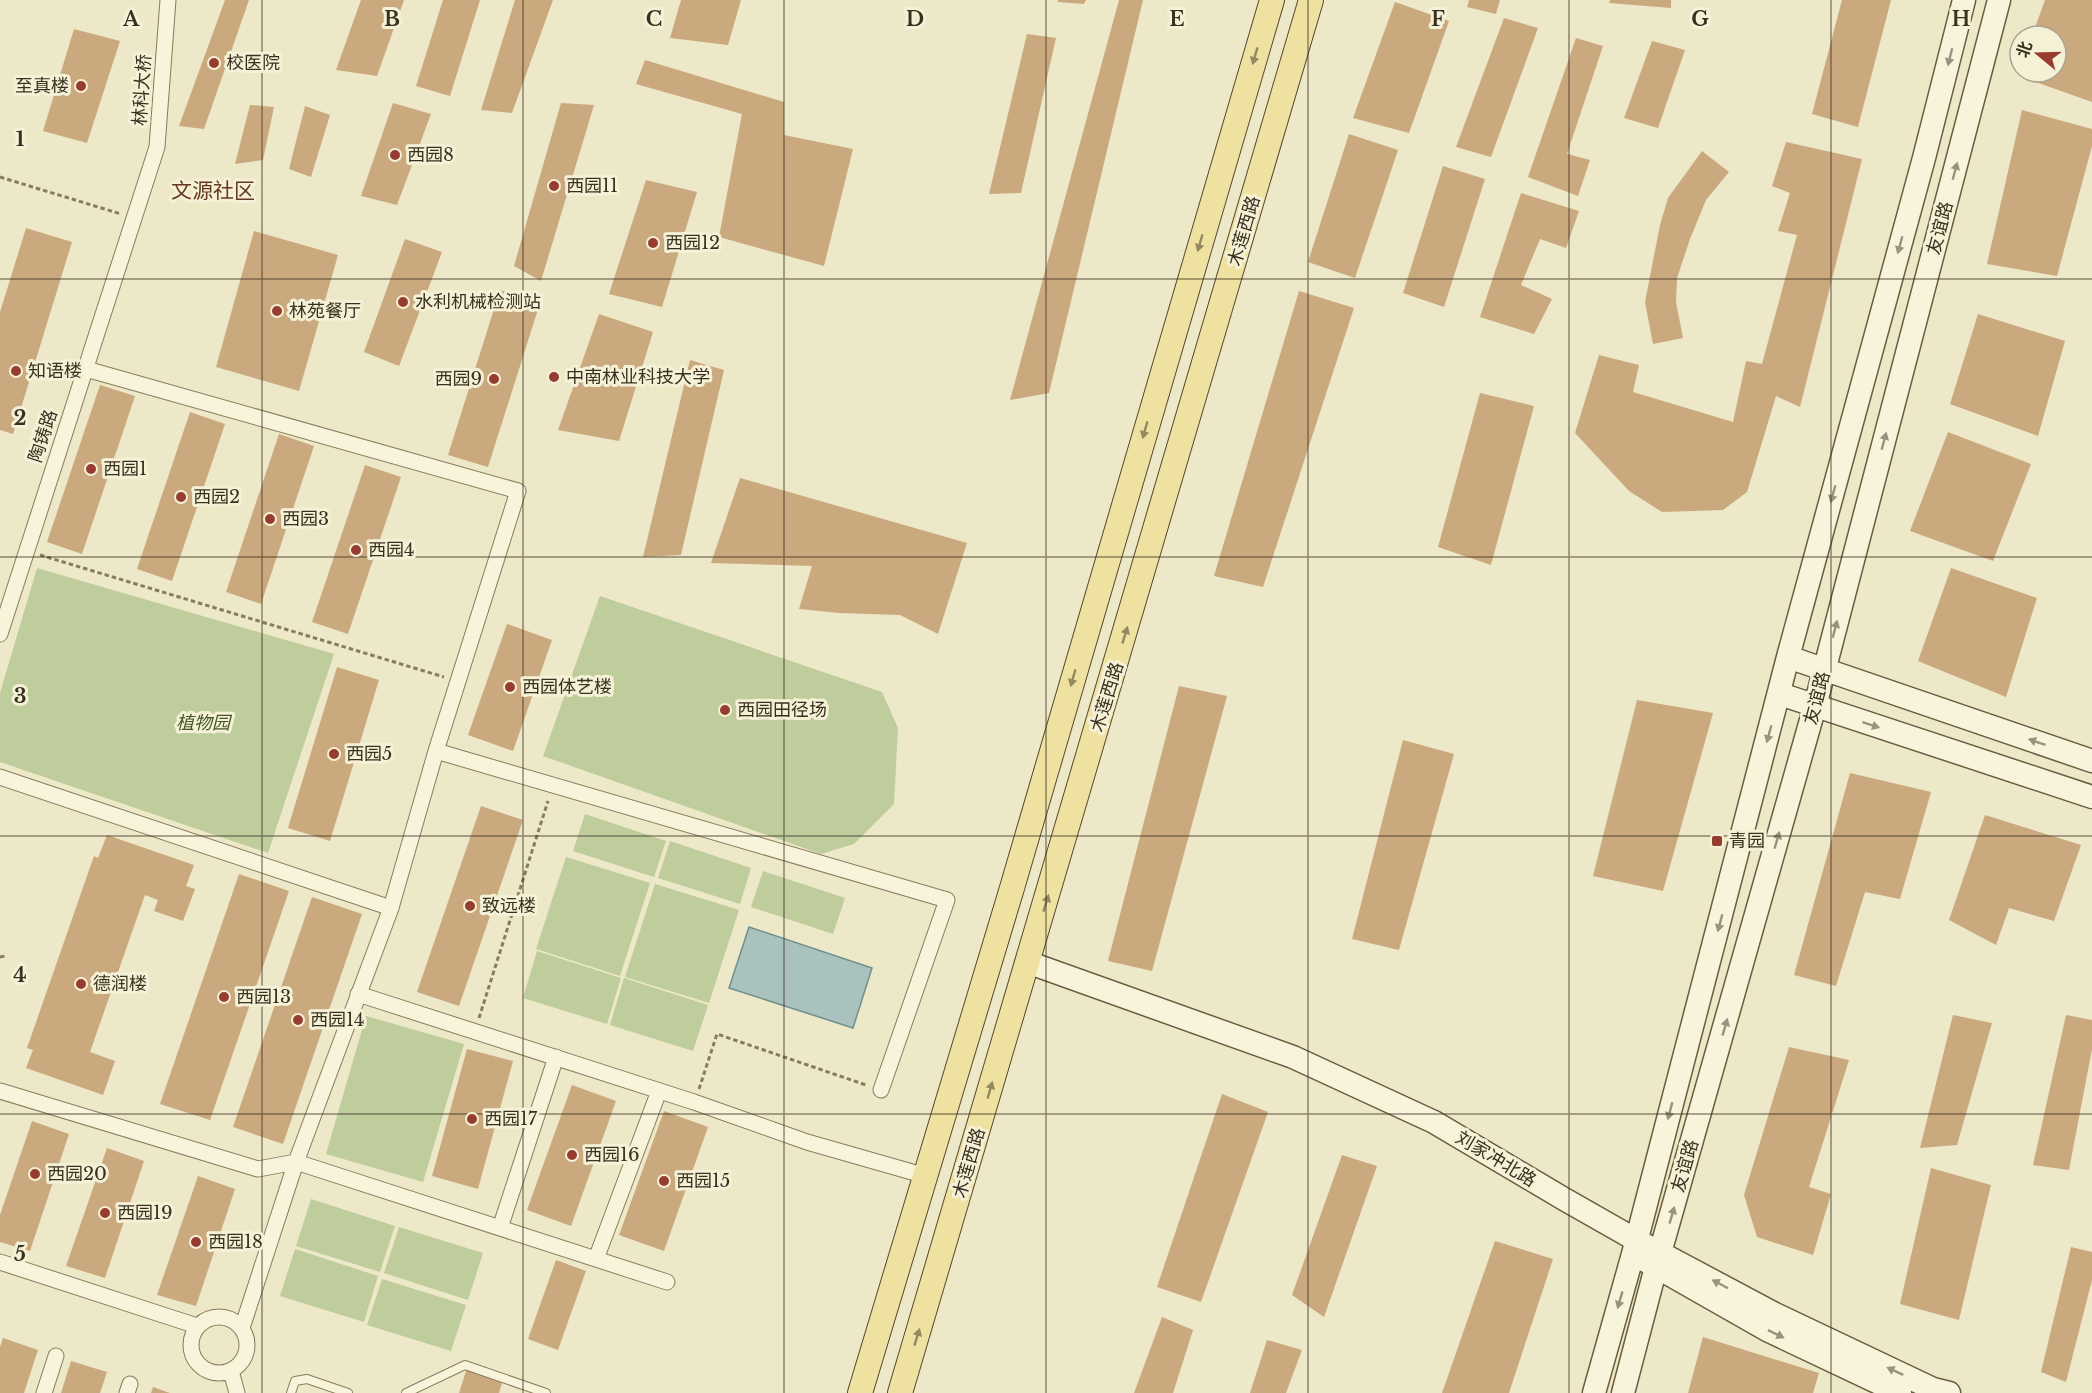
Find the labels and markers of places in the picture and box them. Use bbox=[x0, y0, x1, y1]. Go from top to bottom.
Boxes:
place label: 校医院 bbox=[226, 52, 280, 74]
marker: 校医院 bbox=[207, 56, 221, 70]
place label: 至真楼 bbox=[15, 75, 69, 97]
marker: 至真楼 bbox=[74, 79, 88, 93]
place label: 西园8 bbox=[407, 144, 454, 166]
marker: 西园8 bbox=[388, 148, 402, 162]
place label: 西园11 bbox=[566, 175, 618, 197]
marker: 西园11 bbox=[547, 179, 561, 193]
place label: 西园12 bbox=[665, 232, 720, 254]
marker: 西园12 bbox=[646, 236, 660, 250]
place label: 水利机械检测站 bbox=[415, 291, 541, 313]
marker: 水利机械检测站 bbox=[396, 295, 410, 309]
place label: 林苑餐厅 bbox=[289, 300, 361, 322]
marker: 林苑餐厅 bbox=[270, 304, 284, 318]
place label: 知语楼 bbox=[28, 360, 82, 382]
marker: 知语楼 bbox=[9, 364, 23, 378]
place label: 中南林业科技大学 bbox=[566, 366, 710, 388]
place label: 西园9 bbox=[434, 368, 482, 390]
marker: 中南林业科技大学 bbox=[547, 370, 561, 384]
marker: 西园9 bbox=[487, 372, 501, 386]
place label: 西园1 bbox=[103, 458, 147, 480]
marker: 西园1 bbox=[84, 462, 98, 476]
place label: 西园2 bbox=[193, 486, 240, 508]
marker: 西园2 bbox=[174, 490, 188, 504]
place label: 西园3 bbox=[282, 508, 329, 530]
marker: 西园3 bbox=[263, 512, 277, 526]
place label: 西园4 bbox=[368, 539, 415, 561]
marker: 西园4 bbox=[349, 543, 363, 557]
place label: 西园体艺楼 bbox=[522, 676, 612, 698]
marker: 西园体艺楼 bbox=[503, 680, 517, 694]
place label: 西园田径场 bbox=[737, 699, 827, 721]
marker: 西园田径场 bbox=[718, 703, 732, 717]
place label: 西园5 bbox=[346, 743, 392, 765]
marker: 西园5 bbox=[327, 747, 341, 761]
place label: 青园 bbox=[1729, 830, 1765, 852]
marker: 青园 bbox=[1710, 834, 1724, 848]
place label: 致远楼 bbox=[482, 895, 536, 917]
marker: 致远楼 bbox=[463, 899, 477, 913]
place label: 德润楼 bbox=[93, 973, 147, 995]
marker: 德润楼 bbox=[74, 977, 88, 991]
place label: 西园13 bbox=[236, 986, 291, 1008]
marker: 西园13 bbox=[217, 990, 231, 1004]
place label: 西园14 bbox=[310, 1009, 365, 1031]
marker: 西园14 bbox=[291, 1013, 305, 1027]
place label: 西园17 bbox=[484, 1108, 538, 1130]
marker: 西园17 bbox=[465, 1112, 479, 1126]
place label: 西园16 bbox=[584, 1144, 640, 1166]
marker: 西园16 bbox=[565, 1148, 579, 1162]
place label: 西园20 bbox=[47, 1163, 107, 1185]
marker: 西园20 bbox=[28, 1167, 42, 1181]
place label: 西园15 bbox=[676, 1170, 730, 1192]
marker: 西园15 bbox=[657, 1174, 671, 1188]
place label: 西园19 bbox=[117, 1202, 173, 1224]
marker: 西园19 bbox=[98, 1206, 112, 1220]
place label: 西园18 bbox=[208, 1231, 263, 1253]
marker: 西园18 bbox=[189, 1235, 203, 1249]

